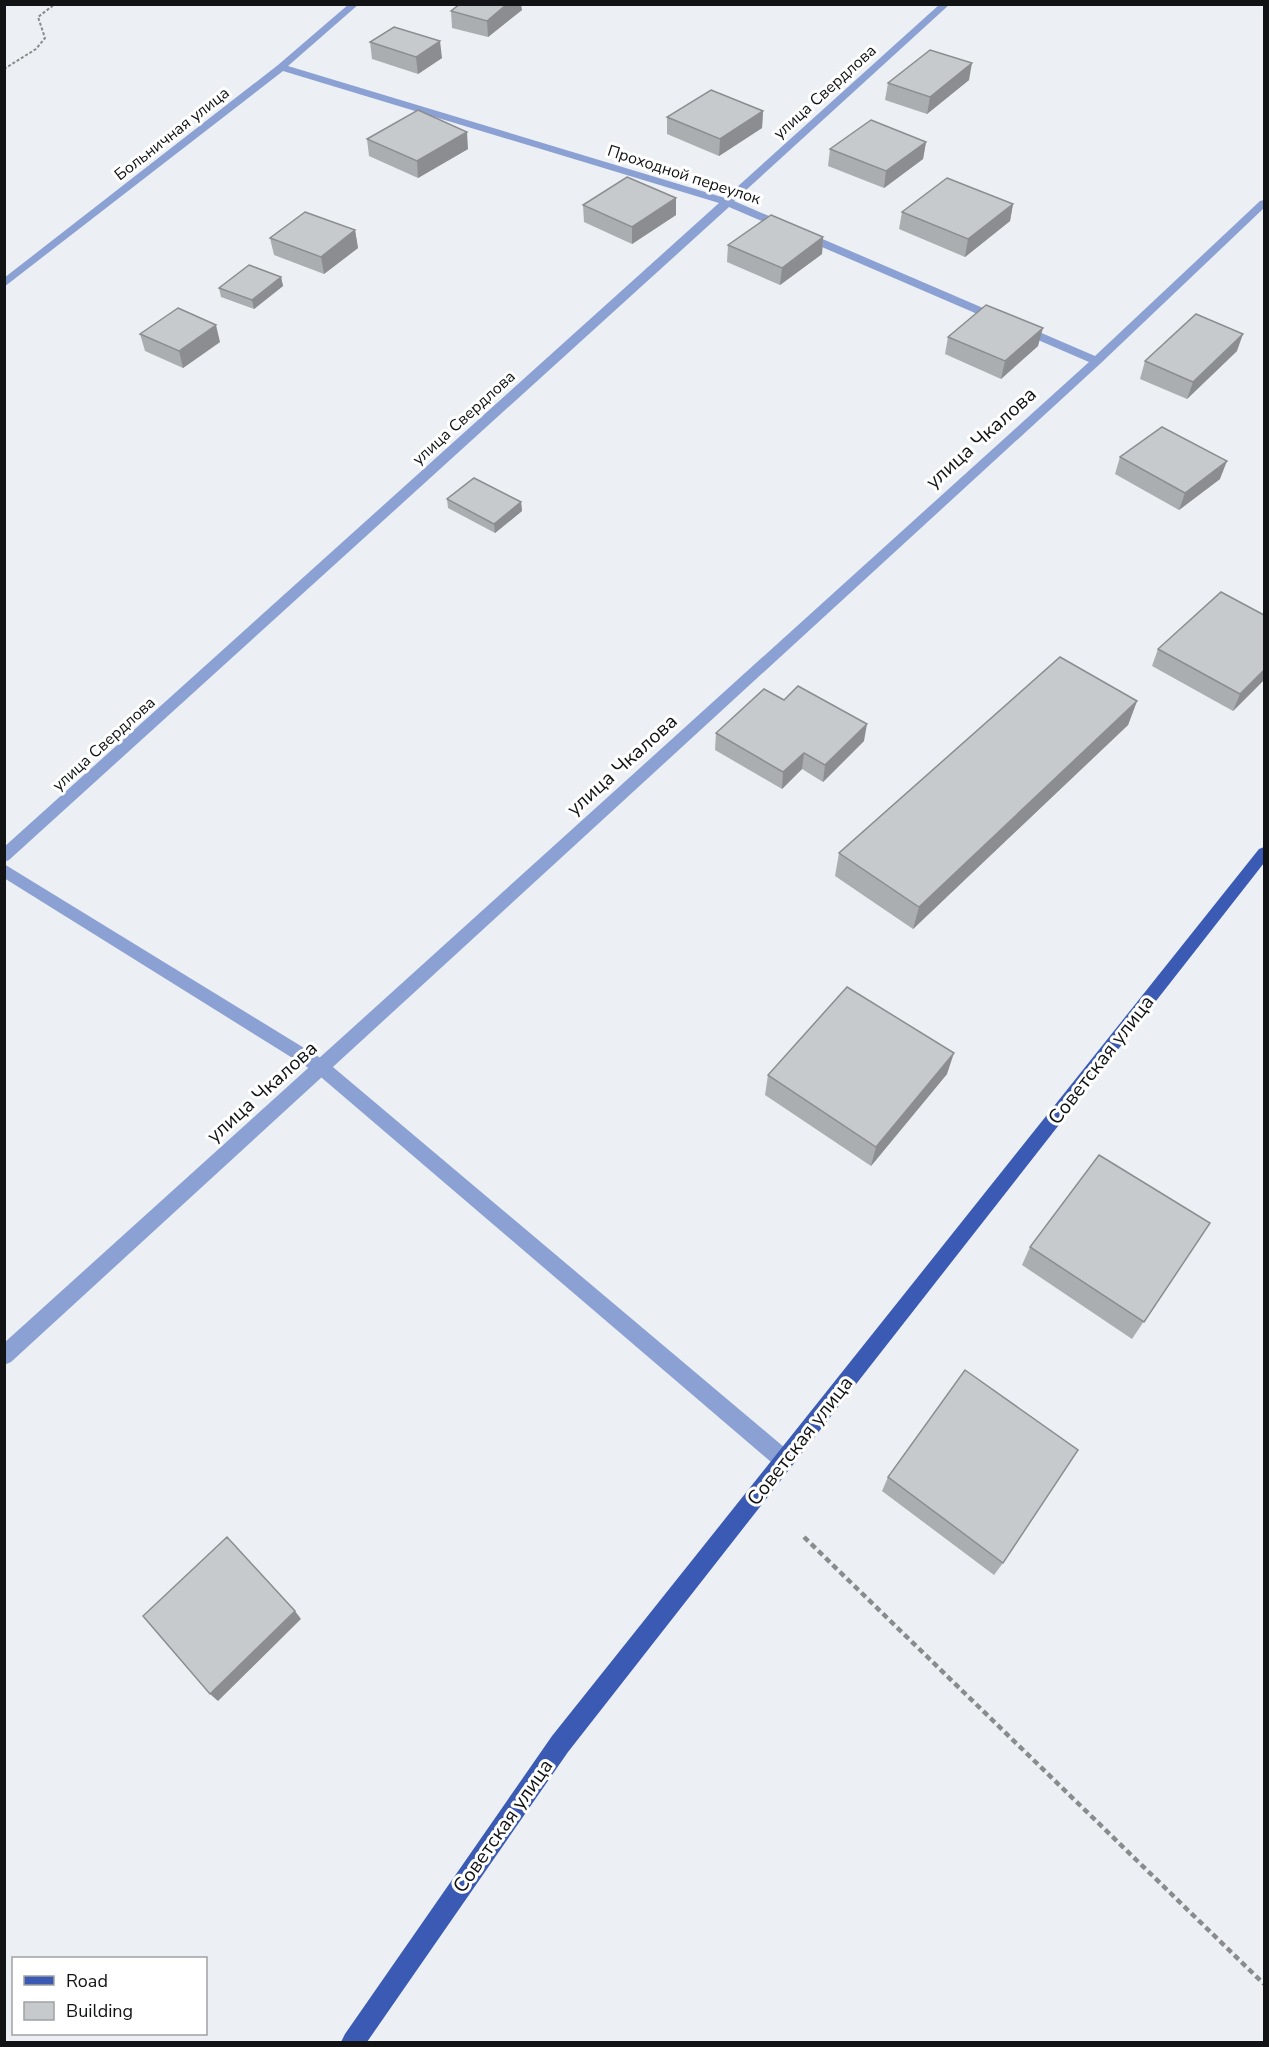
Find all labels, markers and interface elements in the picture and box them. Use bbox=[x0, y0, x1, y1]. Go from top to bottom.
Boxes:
street label: улица Свердлова bbox=[769, 40, 881, 144]
street label: Больничная улица bbox=[110, 82, 234, 186]
street label: Проходной переулок bbox=[605, 140, 764, 210]
street label: улица Свердлова bbox=[408, 366, 520, 470]
street label: улица Чкалова bbox=[920, 381, 1042, 495]
street label: улица Свердлова bbox=[48, 692, 160, 796]
street label: улица Чкалова bbox=[561, 708, 683, 822]
street label: Советская улица bbox=[1042, 990, 1160, 1130]
street label: улица Чкалова bbox=[201, 1035, 323, 1149]
street label: Советская улица bbox=[741, 1371, 859, 1511]
street label: Советская улица bbox=[447, 1754, 559, 1898]
legend bbox=[12, 1957, 207, 2035]
text: Road bbox=[66, 1969, 108, 1993]
text: Building bbox=[66, 1999, 133, 2023]

